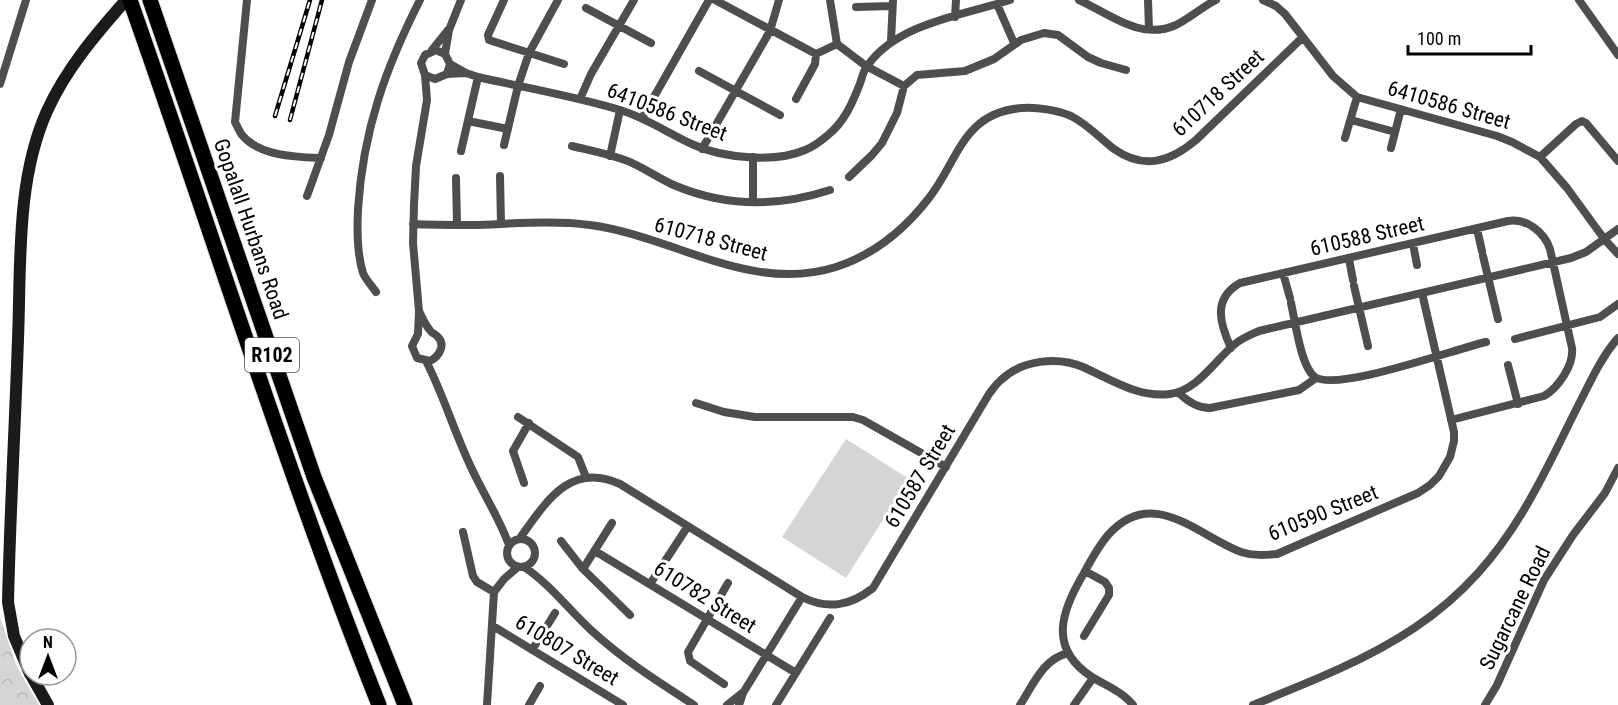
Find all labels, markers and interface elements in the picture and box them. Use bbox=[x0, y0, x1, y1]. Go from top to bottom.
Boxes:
scale bar bbox=[1408, 18, 1531, 56]
text: 100 m bbox=[1417, 28, 1461, 49]
street label: 610718 Street bbox=[1167, 45, 1269, 141]
street label: 6410586 Street bbox=[1385, 76, 1513, 134]
street label: 6410586 Street bbox=[604, 78, 730, 146]
street label: Gopalall Hurbans Road bbox=[209, 136, 293, 322]
street label: 610588 Street bbox=[1308, 211, 1426, 261]
street label: 610718 Street bbox=[652, 212, 770, 266]
road number: R102 bbox=[245, 338, 299, 372]
street label: 610587 Street bbox=[880, 420, 960, 532]
street label: 610590 Street bbox=[1265, 480, 1381, 546]
street label: Sugarcane Road bbox=[1475, 542, 1555, 674]
street label: 610782 Street bbox=[649, 556, 761, 638]
street label: 610807 Street bbox=[511, 610, 623, 690]
north arrow bbox=[18, 627, 78, 687]
text: N bbox=[43, 633, 53, 652]

